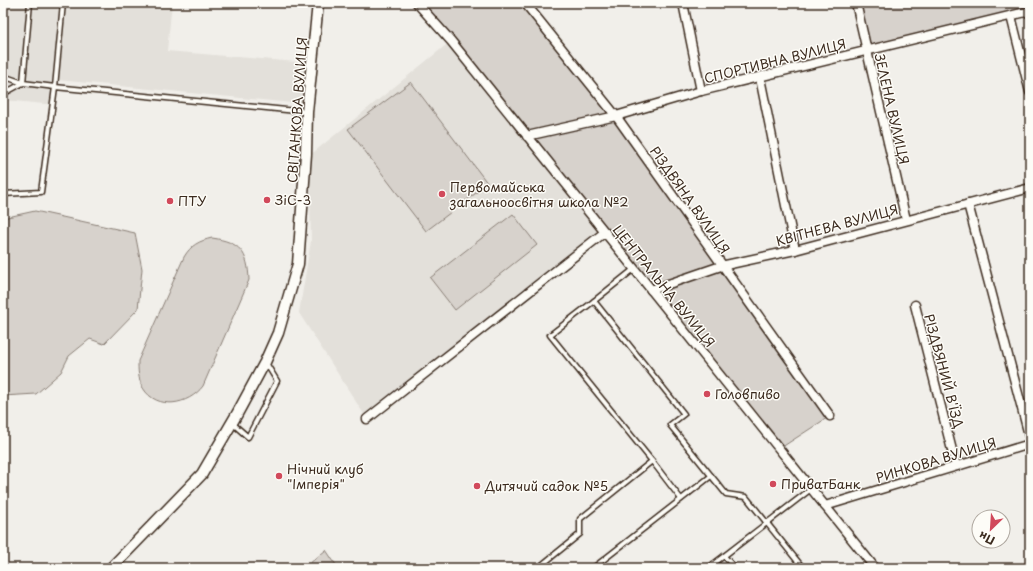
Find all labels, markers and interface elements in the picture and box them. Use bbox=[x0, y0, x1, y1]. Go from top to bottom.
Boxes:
street label: СПОРТИВНА ВУЛИЦЯ bbox=[702, 34, 848, 87]
street label: СВІТАНКОВА ВУЛИЦЯ bbox=[282, 36, 311, 184]
street label: ЗЕЛЕНА ВУЛИЦЯ bbox=[870, 51, 914, 166]
street label: РІЗДВЯНА ВУЛИЦЯ bbox=[646, 142, 735, 257]
place label: Первомайська загальноосвітня школа №2 bbox=[449, 177, 628, 211]
marker: Первомайська загальноосвітня школа №2 bbox=[437, 189, 447, 199]
place label: ЗіС-3 bbox=[275, 190, 311, 209]
place label: ПТУ bbox=[178, 191, 207, 210]
marker: ЗіС-3 bbox=[262, 195, 272, 205]
marker: ПТУ bbox=[165, 196, 175, 206]
street label: КВІТНЕВА ВУЛИЦЯ bbox=[774, 199, 900, 250]
street label: ЦЕНТРАЛЬНА ВУЛИЦЯ bbox=[609, 220, 720, 351]
street label: РІЗДВЯНИЙ В'ЇЗД bbox=[920, 312, 969, 430]
place label: Головпиво bbox=[715, 384, 780, 403]
marker: Головпиво bbox=[702, 389, 712, 399]
street label: РИНКОВА ВУЛИЦЯ bbox=[873, 432, 998, 487]
place label: Нічний клуб "Імперія" bbox=[287, 459, 364, 493]
marker: Нічний клуб "Імперія" bbox=[274, 471, 284, 481]
place label: ПриватБанк bbox=[781, 474, 861, 493]
place label: Дитячий садок №5 bbox=[484, 476, 608, 495]
marker: ПриватБанк bbox=[768, 479, 778, 489]
marker: Дитячий садок №5 bbox=[472, 481, 482, 491]
north arrow bbox=[971, 509, 1011, 549]
text: Пн bbox=[976, 527, 997, 550]

